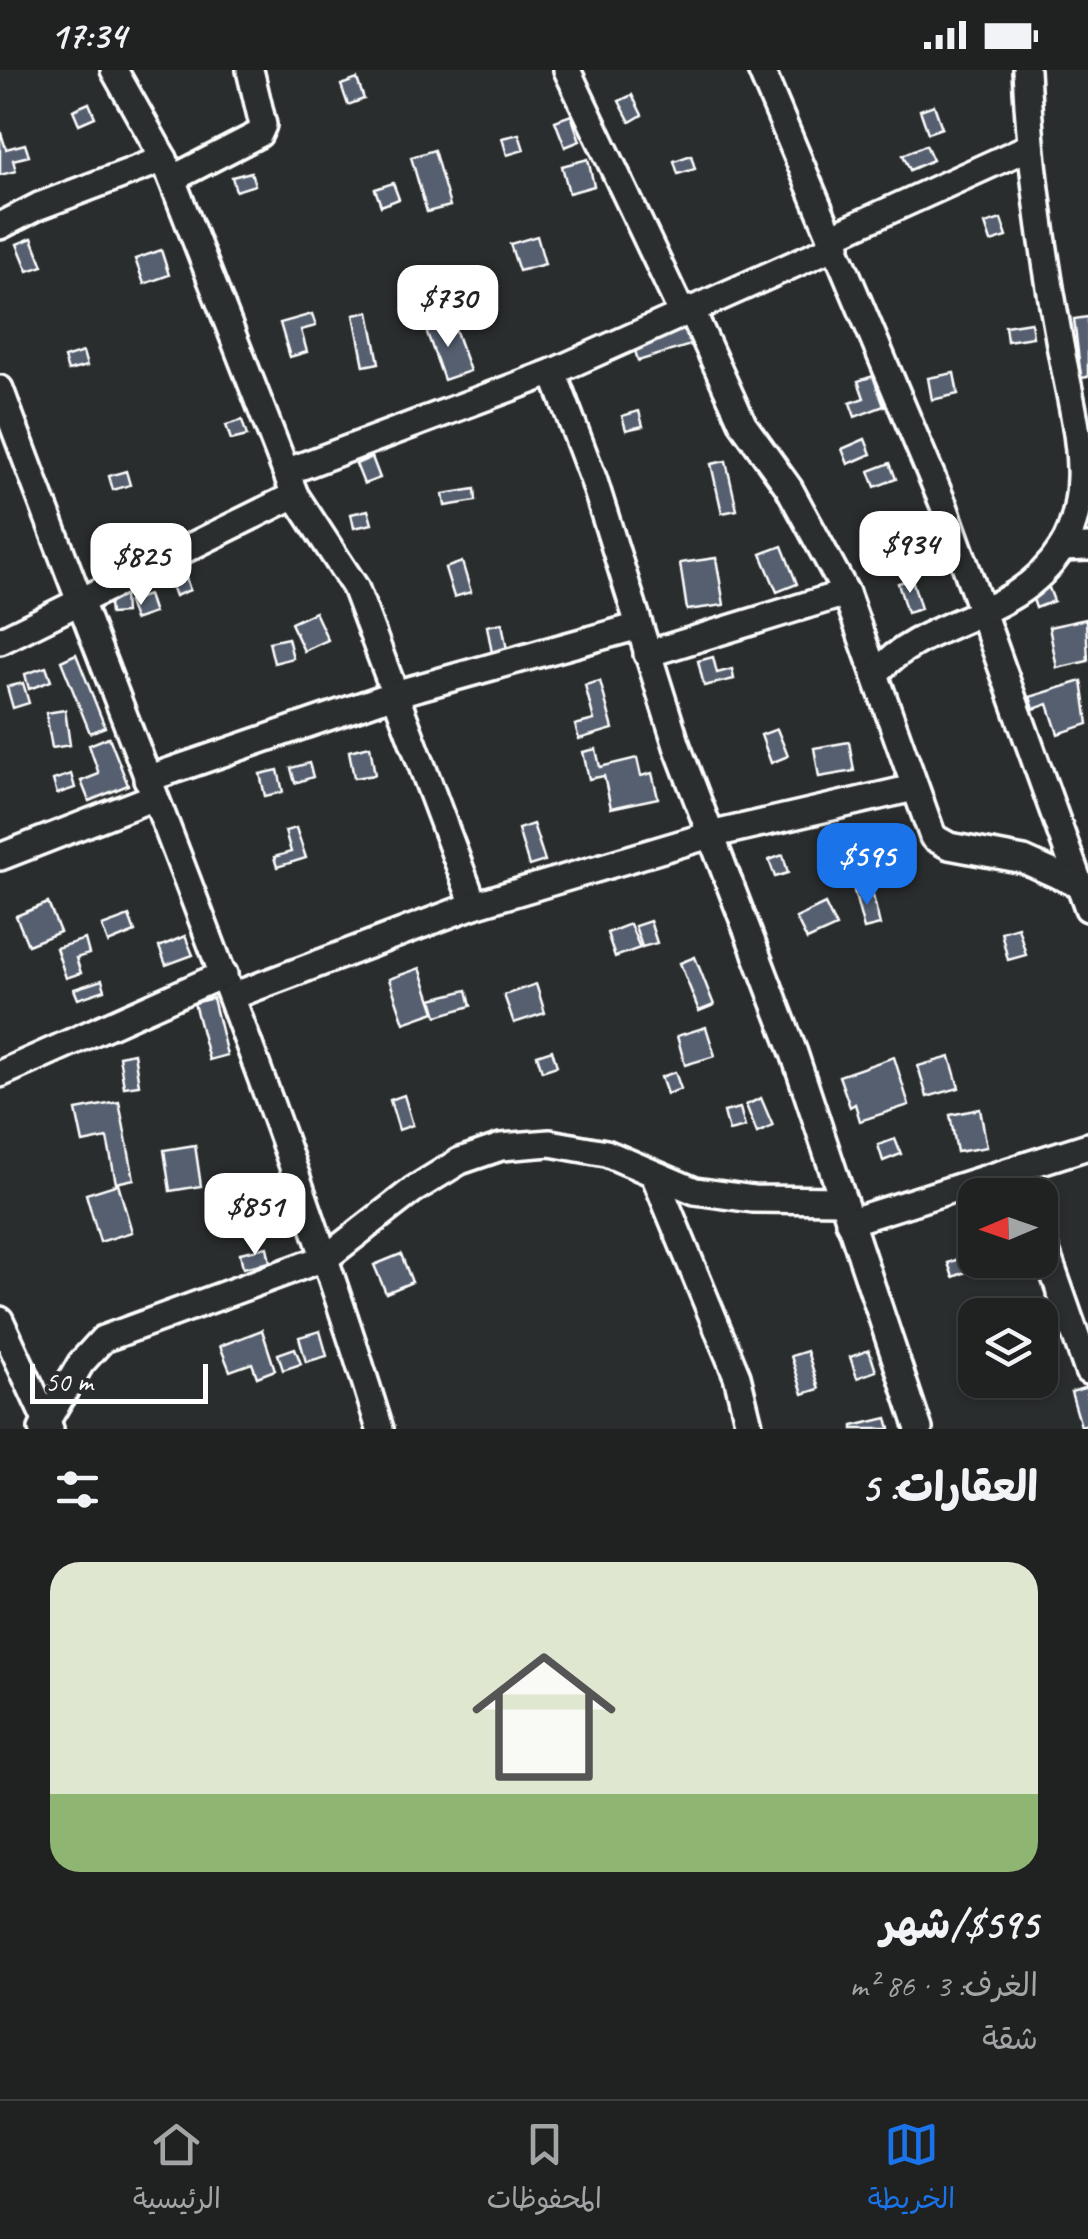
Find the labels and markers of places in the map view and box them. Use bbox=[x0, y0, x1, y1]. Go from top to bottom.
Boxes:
pin: $730 bbox=[389, 265, 507, 350]
pin: $934 bbox=[851, 511, 969, 596]
pin: $825 bbox=[82, 523, 200, 608]
pin: $595 bbox=[808, 823, 926, 908]
pin: $851 bbox=[196, 1173, 314, 1258]

